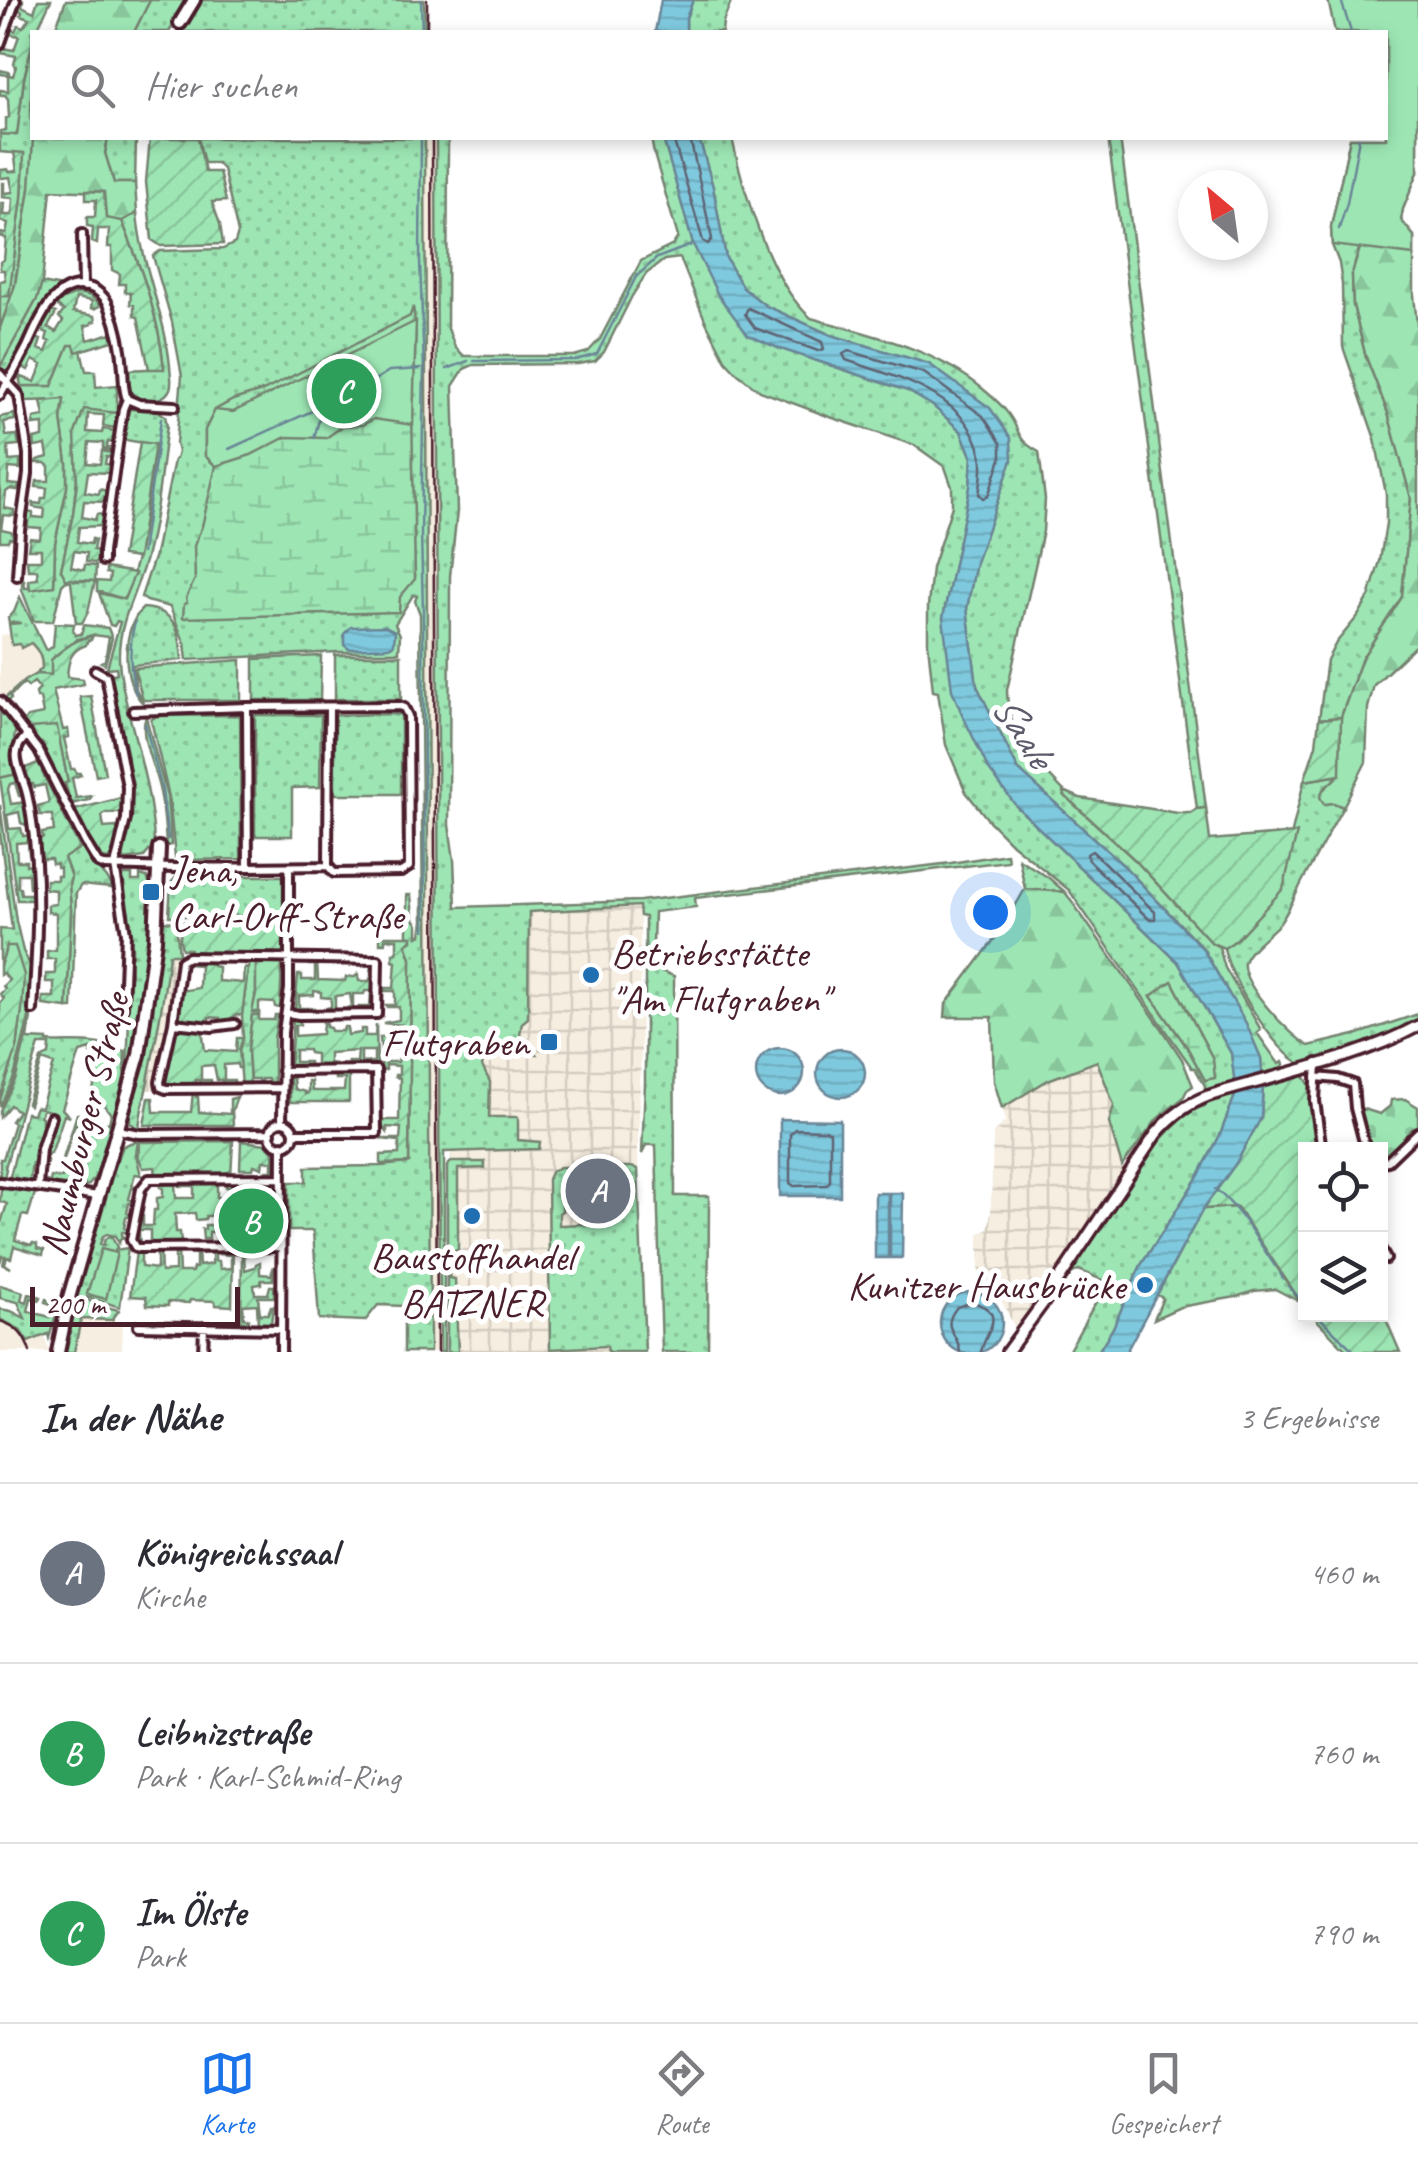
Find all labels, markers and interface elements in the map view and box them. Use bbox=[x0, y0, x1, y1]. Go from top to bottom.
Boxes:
search box bbox=[30, 30, 1388, 140]
icon: search bbox=[65, 58, 120, 113]
text: Hier suchen bbox=[145, 62, 297, 109]
north arrow bbox=[1178, 170, 1268, 260]
pin: C bbox=[312, 354, 376, 428]
water label: Saale bbox=[980, 685, 1069, 782]
place label: Jena, Carl-Orff-Straße bbox=[169, 845, 406, 941]
marker: Jena, Carl-Orff-Straße bbox=[140, 881, 162, 903]
your location bbox=[965, 887, 1016, 938]
place label: Betriebsstätte "Am Flutgraben" bbox=[611, 928, 836, 1024]
marker: Betriebsstätte "Am Flutgraben" bbox=[580, 964, 602, 986]
street label: Naumburger Straße bbox=[27, 985, 141, 1261]
place label: Flutgraben bbox=[382, 1018, 531, 1068]
marker: Flutgraben bbox=[538, 1031, 560, 1053]
map controls bbox=[1298, 1142, 1388, 1322]
button: locate bbox=[1298, 1142, 1388, 1232]
pin: A bbox=[566, 1154, 630, 1228]
pin: B bbox=[218, 1184, 284, 1258]
marker: Baustoffhandel BATZNER bbox=[461, 1205, 483, 1227]
place label: Baustoffhandel BATZNER bbox=[370, 1232, 580, 1328]
button: layers bbox=[1298, 1232, 1388, 1322]
place label: Kunitzer Hausbrücke bbox=[847, 1261, 1128, 1311]
marker: Kunitzer Hausbrücke bbox=[1134, 1274, 1156, 1296]
scale bar bbox=[30, 1282, 240, 1326]
text: 200 m bbox=[45, 1287, 105, 1322]
text: In der Nähe bbox=[40, 1391, 221, 1444]
text: 3 Ergebnisse bbox=[1239, 1397, 1378, 1438]
text: Königreichssaal bbox=[135, 1529, 338, 1576]
text: A bbox=[64, 1553, 81, 1594]
text: 460 m bbox=[1309, 1553, 1378, 1594]
text: Kirche bbox=[135, 1576, 205, 1617]
text: Leibnizstraße bbox=[135, 1709, 309, 1756]
text: B bbox=[64, 1733, 81, 1774]
text: 760 m bbox=[1309, 1733, 1378, 1774]
text: Park · Karl-Schmid-Ring bbox=[135, 1756, 400, 1797]
text: Im Ölste bbox=[135, 1889, 246, 1936]
text: C bbox=[65, 1913, 80, 1954]
text: 790 m bbox=[1309, 1913, 1378, 1954]
text: Park bbox=[135, 1936, 186, 1977]
tab: Karte bbox=[200, 2046, 255, 2141]
tab: Route bbox=[654, 2046, 709, 2141]
tab: Gespeichert bbox=[1109, 2046, 1218, 2141]

